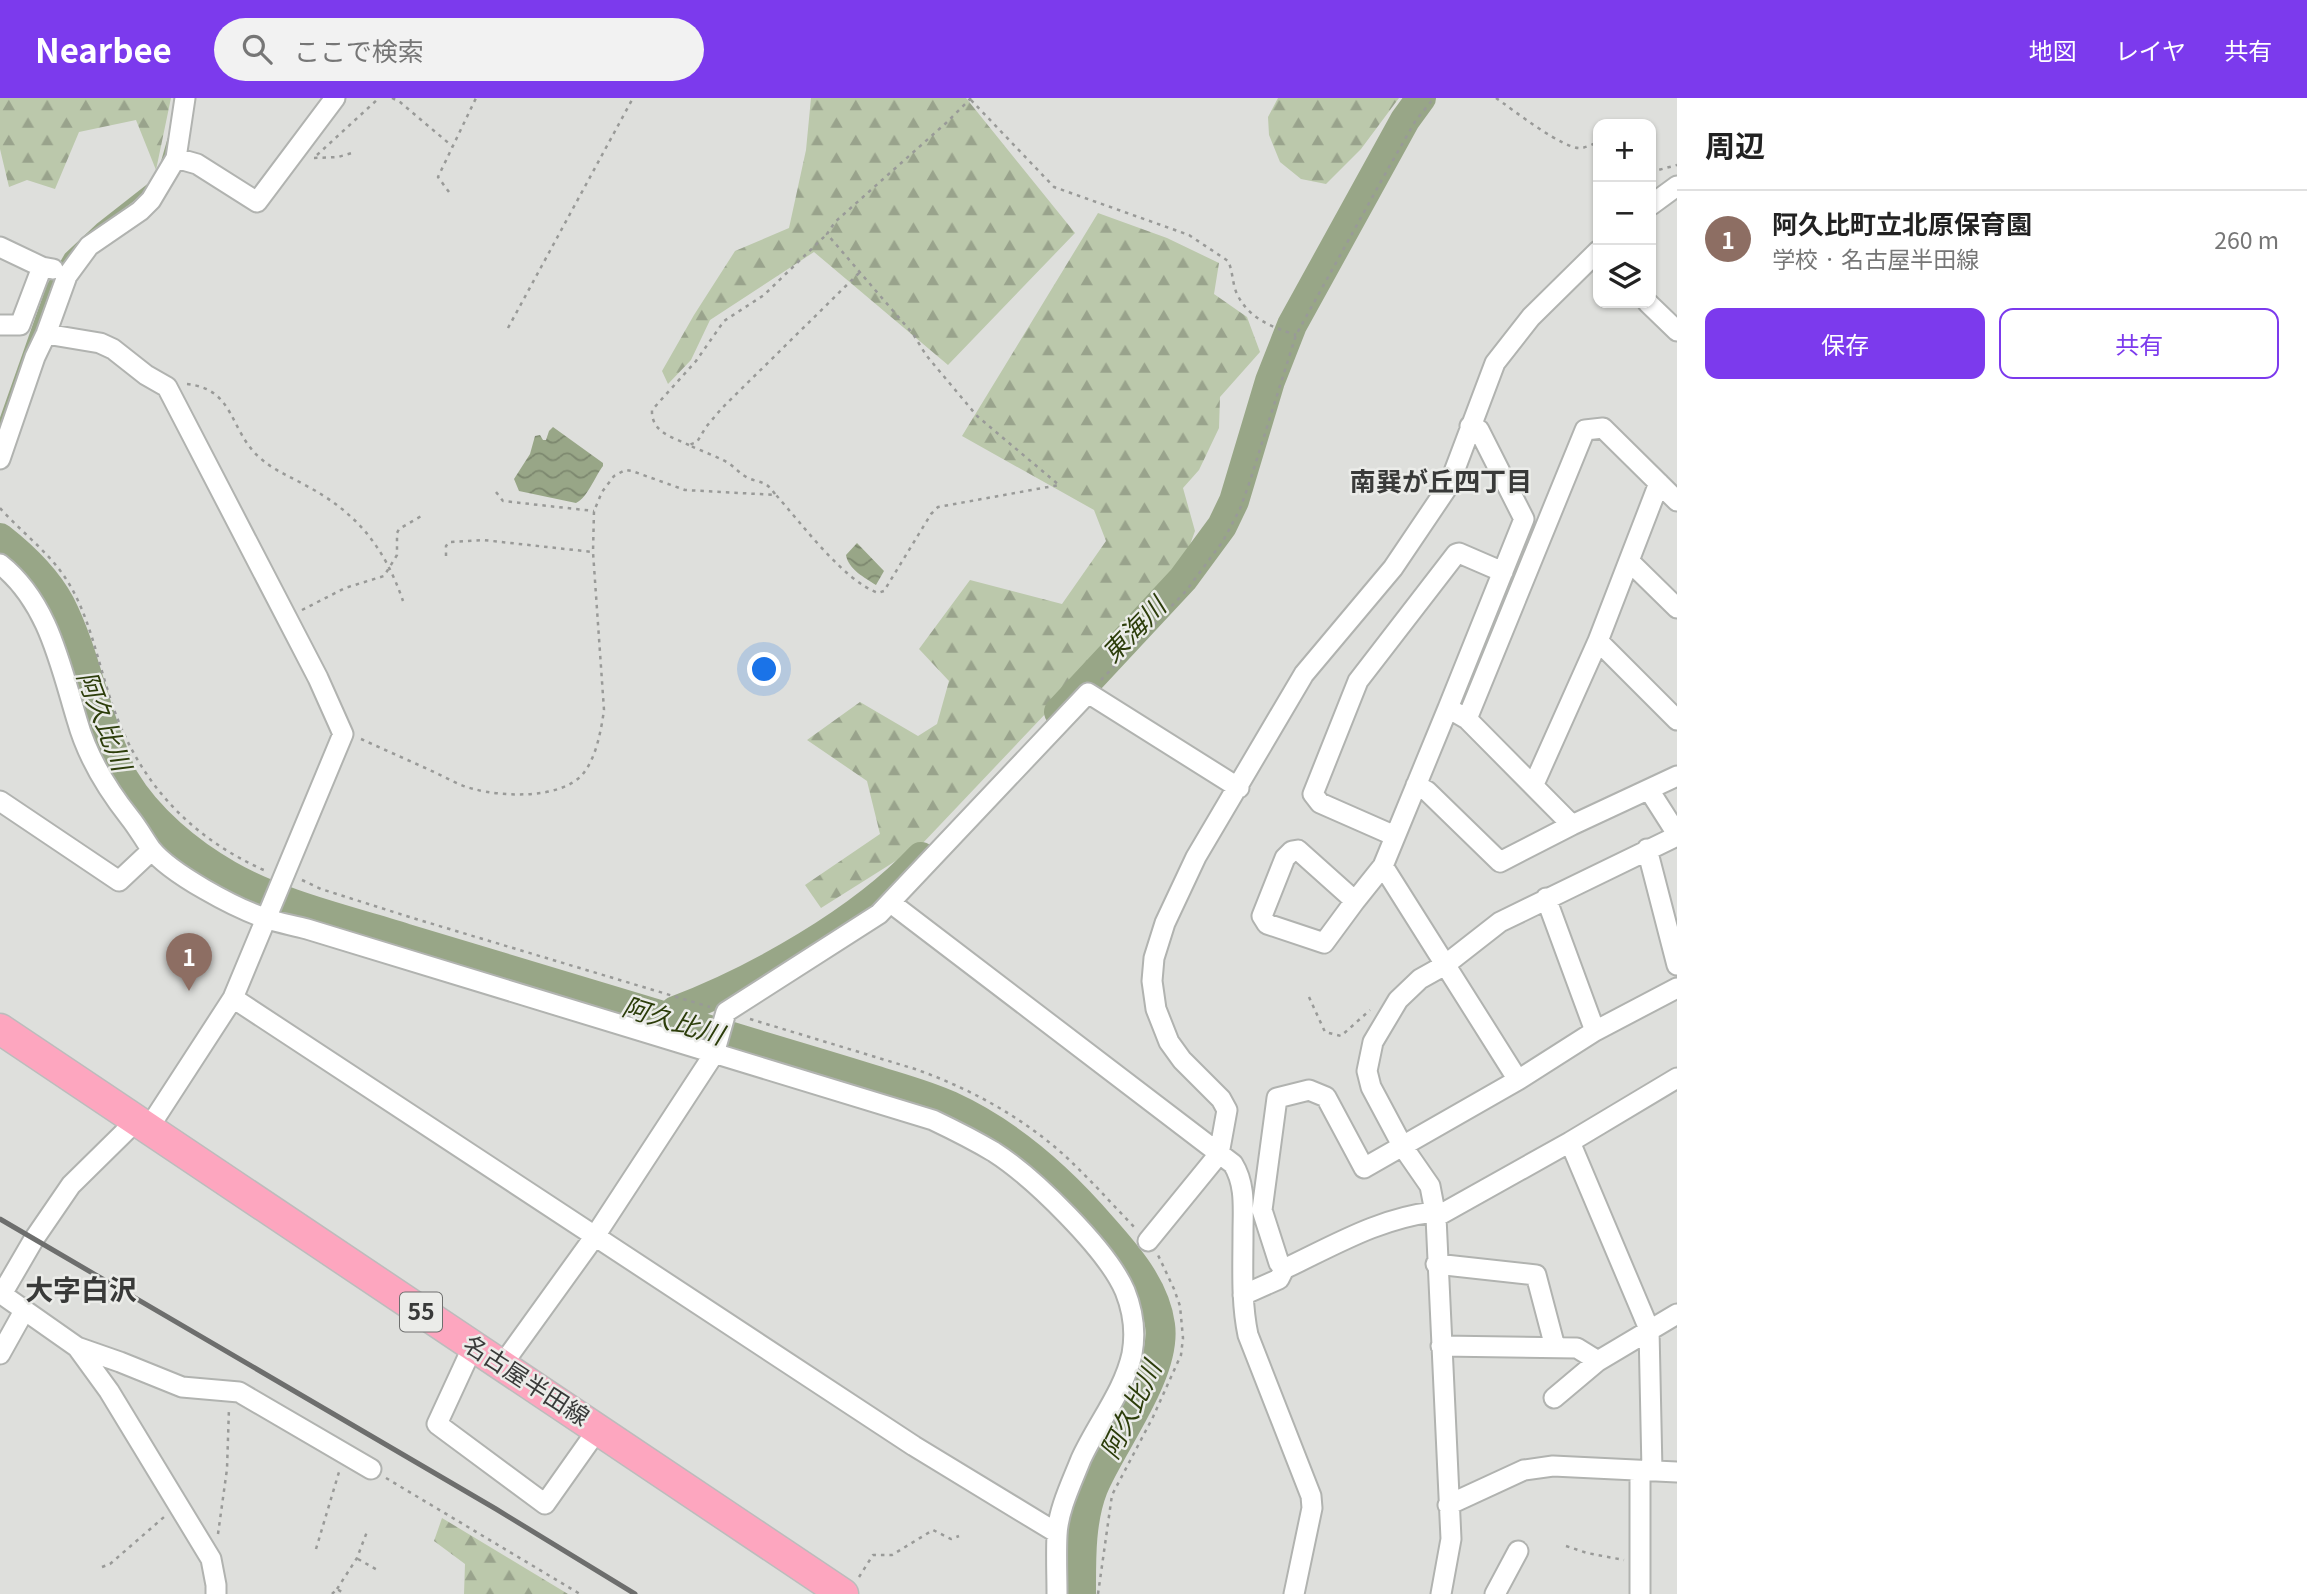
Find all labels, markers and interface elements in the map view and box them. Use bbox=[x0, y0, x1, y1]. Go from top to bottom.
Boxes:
search box bbox=[214, 18, 704, 81]
text: Nearbee bbox=[35, 25, 172, 73]
icon: search bbox=[238, 30, 276, 68]
text: ここで検索 bbox=[294, 31, 424, 68]
text: 地図 bbox=[2029, 32, 2077, 67]
text: レイヤ bbox=[2115, 32, 2186, 67]
text: 共有 bbox=[2224, 32, 2272, 67]
map controls bbox=[1593, 119, 1656, 308]
button: + bbox=[1593, 119, 1656, 182]
text: 周辺 bbox=[1705, 122, 1765, 166]
button: − bbox=[1593, 182, 1656, 245]
text: 阿久比町立北原保育園 bbox=[1772, 204, 2032, 241]
text: 1 bbox=[1721, 222, 1735, 256]
text: 260 m bbox=[2214, 222, 2279, 256]
text: 学校 · 名古屋半田線 bbox=[1772, 241, 1979, 275]
button: layers bbox=[1593, 245, 1656, 308]
button: 保存 bbox=[1705, 308, 1985, 379]
button: 共有 bbox=[1999, 308, 2279, 379]
district label: 南巽が丘四丁目 bbox=[1350, 461, 1532, 498]
water label: 東海川 bbox=[1092, 585, 1175, 669]
your location bbox=[747, 652, 781, 686]
water label: 阿久比川 bbox=[70, 665, 143, 778]
pin: 1 bbox=[166, 933, 212, 991]
water label: 阿久比川 bbox=[619, 986, 732, 1052]
district label: 大字白沢 bbox=[25, 1268, 137, 1308]
road number: 55 bbox=[400, 1292, 442, 1331]
street label: 名古屋半田線 bbox=[457, 1325, 597, 1433]
water label: 阿久比川 bbox=[1089, 1351, 1169, 1464]

